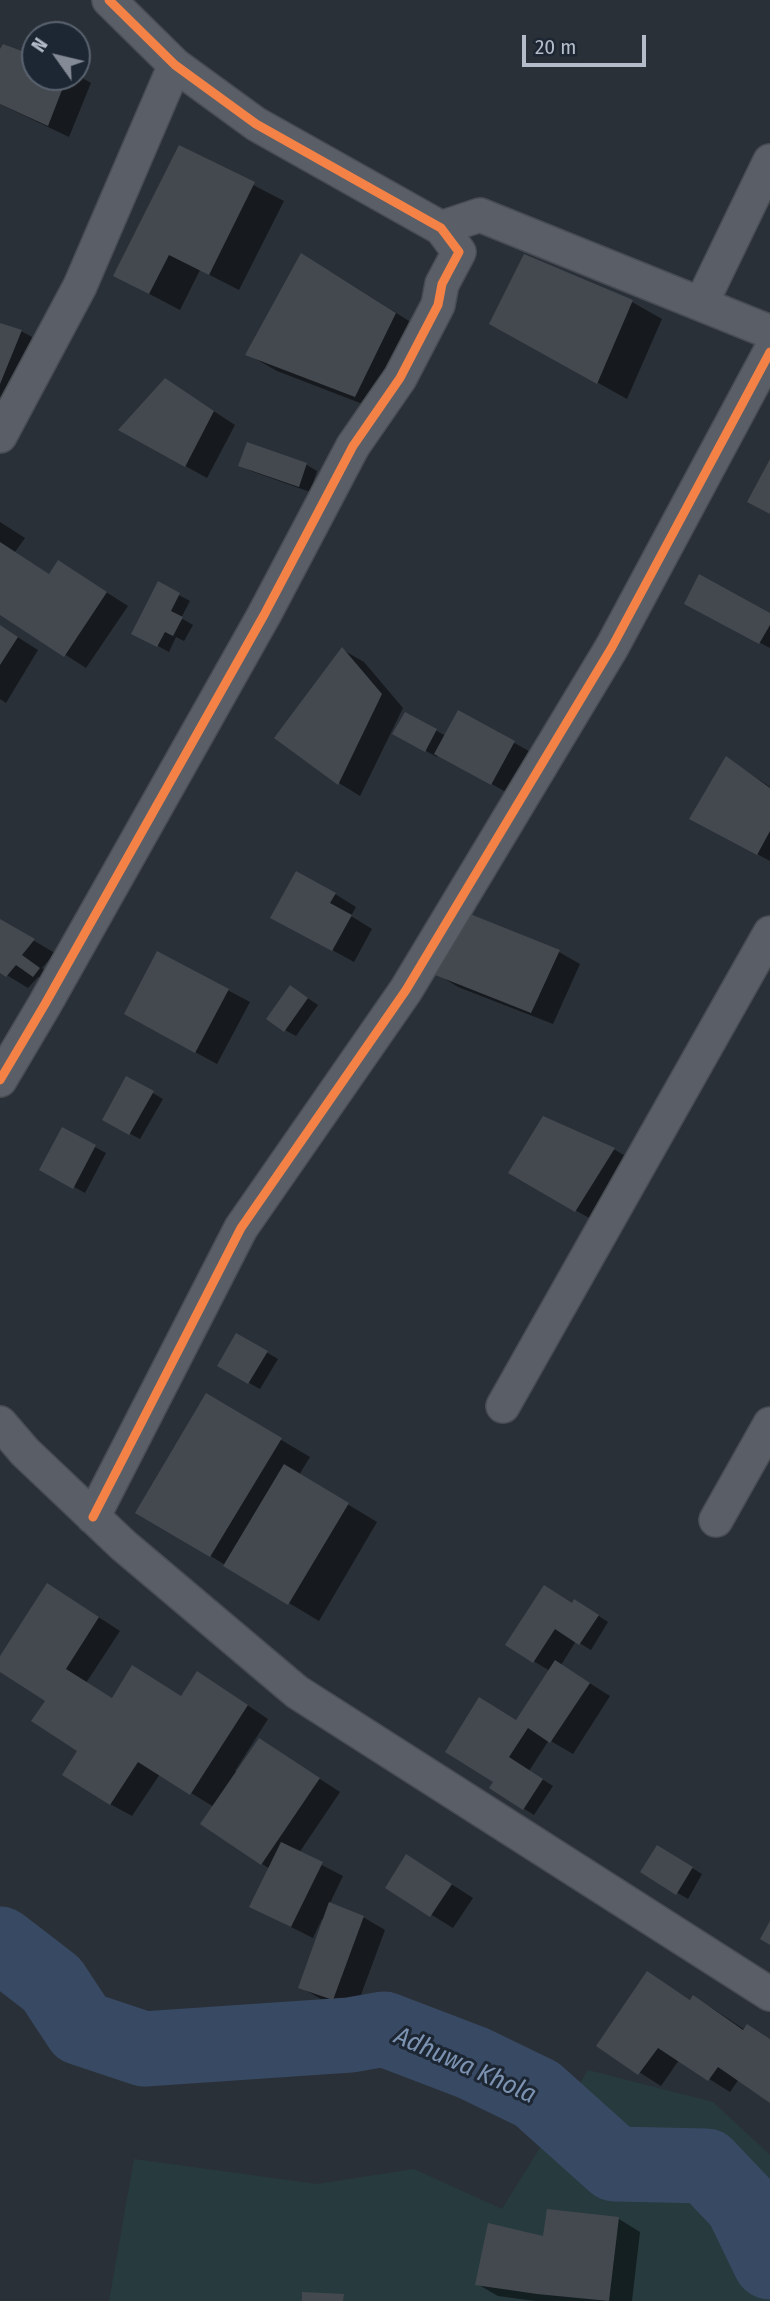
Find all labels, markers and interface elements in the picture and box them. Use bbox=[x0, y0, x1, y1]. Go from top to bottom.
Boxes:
north arrow bbox=[21, 21, 91, 91]
scale bar bbox=[525, 21, 649, 65]
text: N bbox=[27, 34, 53, 56]
text: 20 m bbox=[535, 34, 576, 60]
water label: Adhuwa Khola bbox=[389, 2021, 541, 2111]

